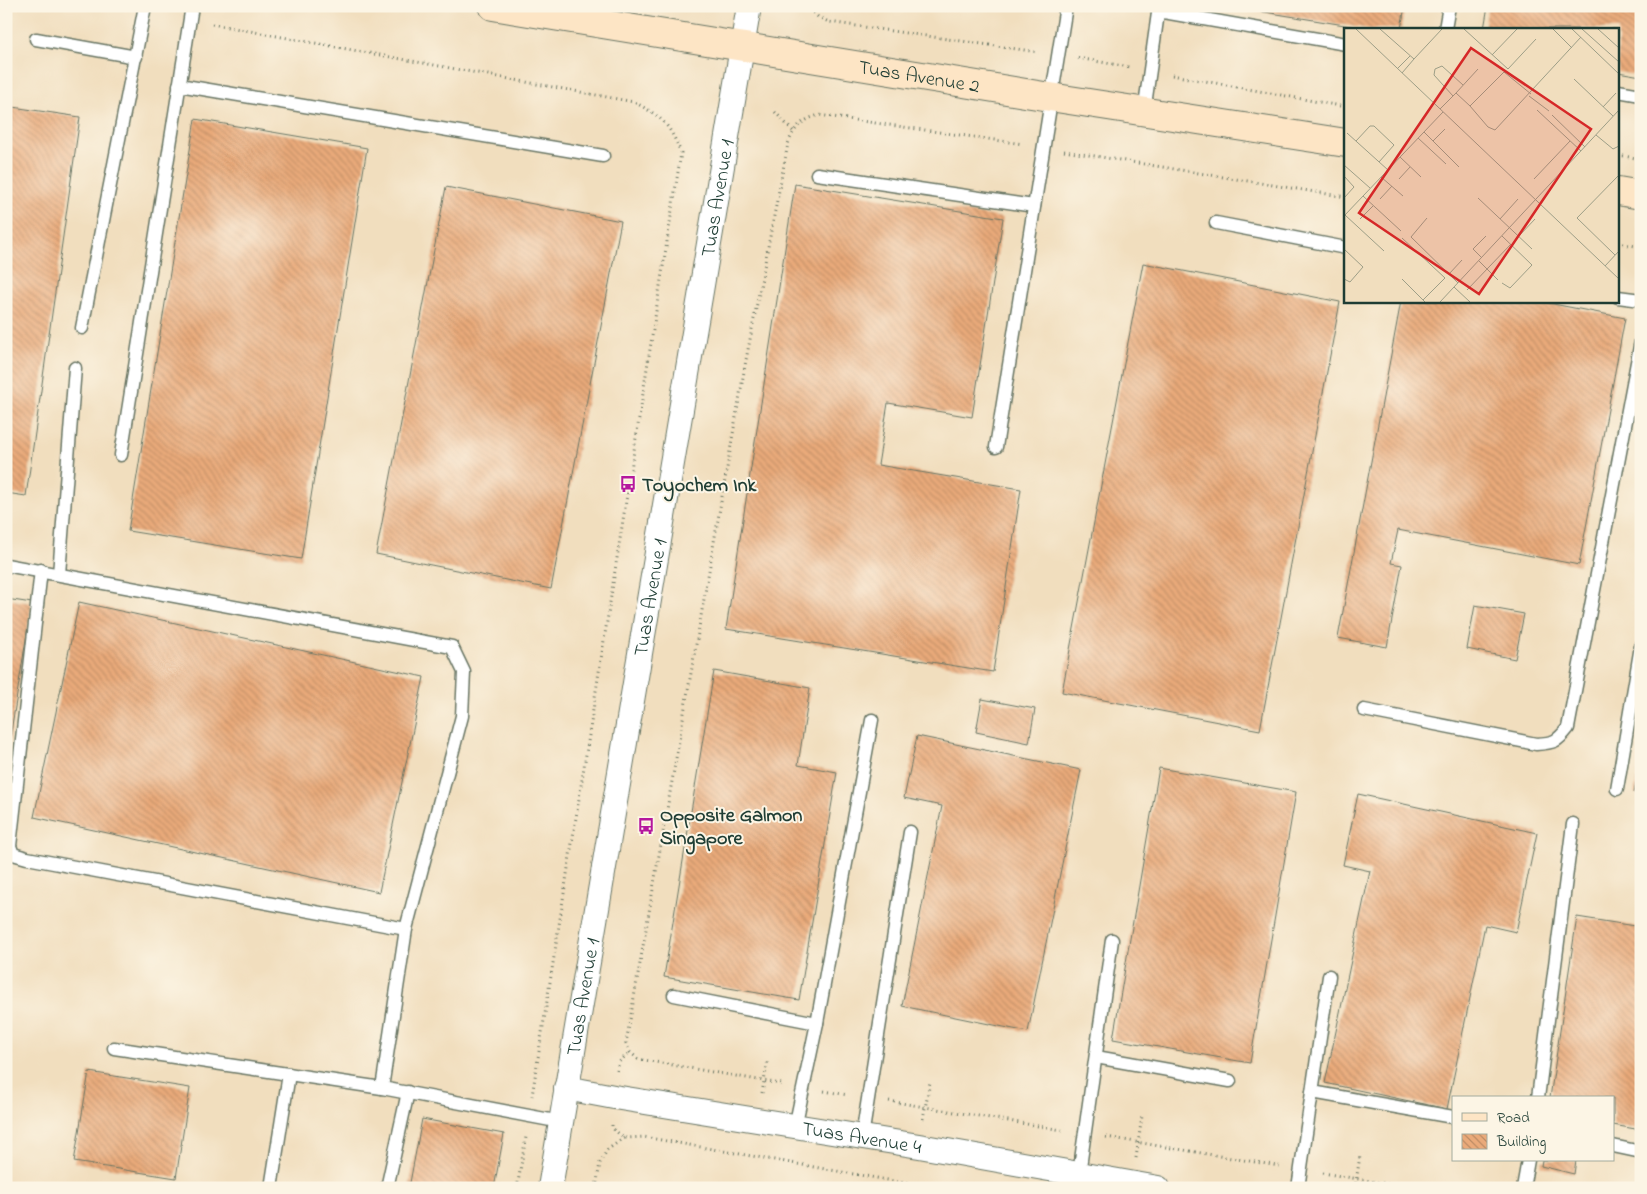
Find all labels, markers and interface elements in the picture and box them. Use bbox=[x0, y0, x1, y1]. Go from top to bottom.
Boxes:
inset map bbox=[1344, 28, 1620, 302]
street label: Tuas Avenue 2 bbox=[856, 54, 982, 102]
street label: Tuas Avenue 1 bbox=[695, 137, 743, 259]
place label: Toyochem Ink bbox=[642, 472, 758, 502]
bus stop icon: Toyochem Ink bbox=[618, 474, 638, 494]
street label: Tuas Avenue 1 bbox=[628, 537, 676, 659]
place label: Opposite Galmon Singapore bbox=[660, 802, 802, 855]
bus stop icon: Opposite Galmon Singapore bbox=[636, 816, 656, 836]
street label: Tuas Avenue 1 bbox=[561, 936, 609, 1058]
legend bbox=[1452, 1096, 1614, 1162]
text: Road bbox=[1497, 1107, 1530, 1129]
street label: Tuas Avenue 4 bbox=[800, 1115, 924, 1163]
text: Building bbox=[1496, 1131, 1546, 1154]

